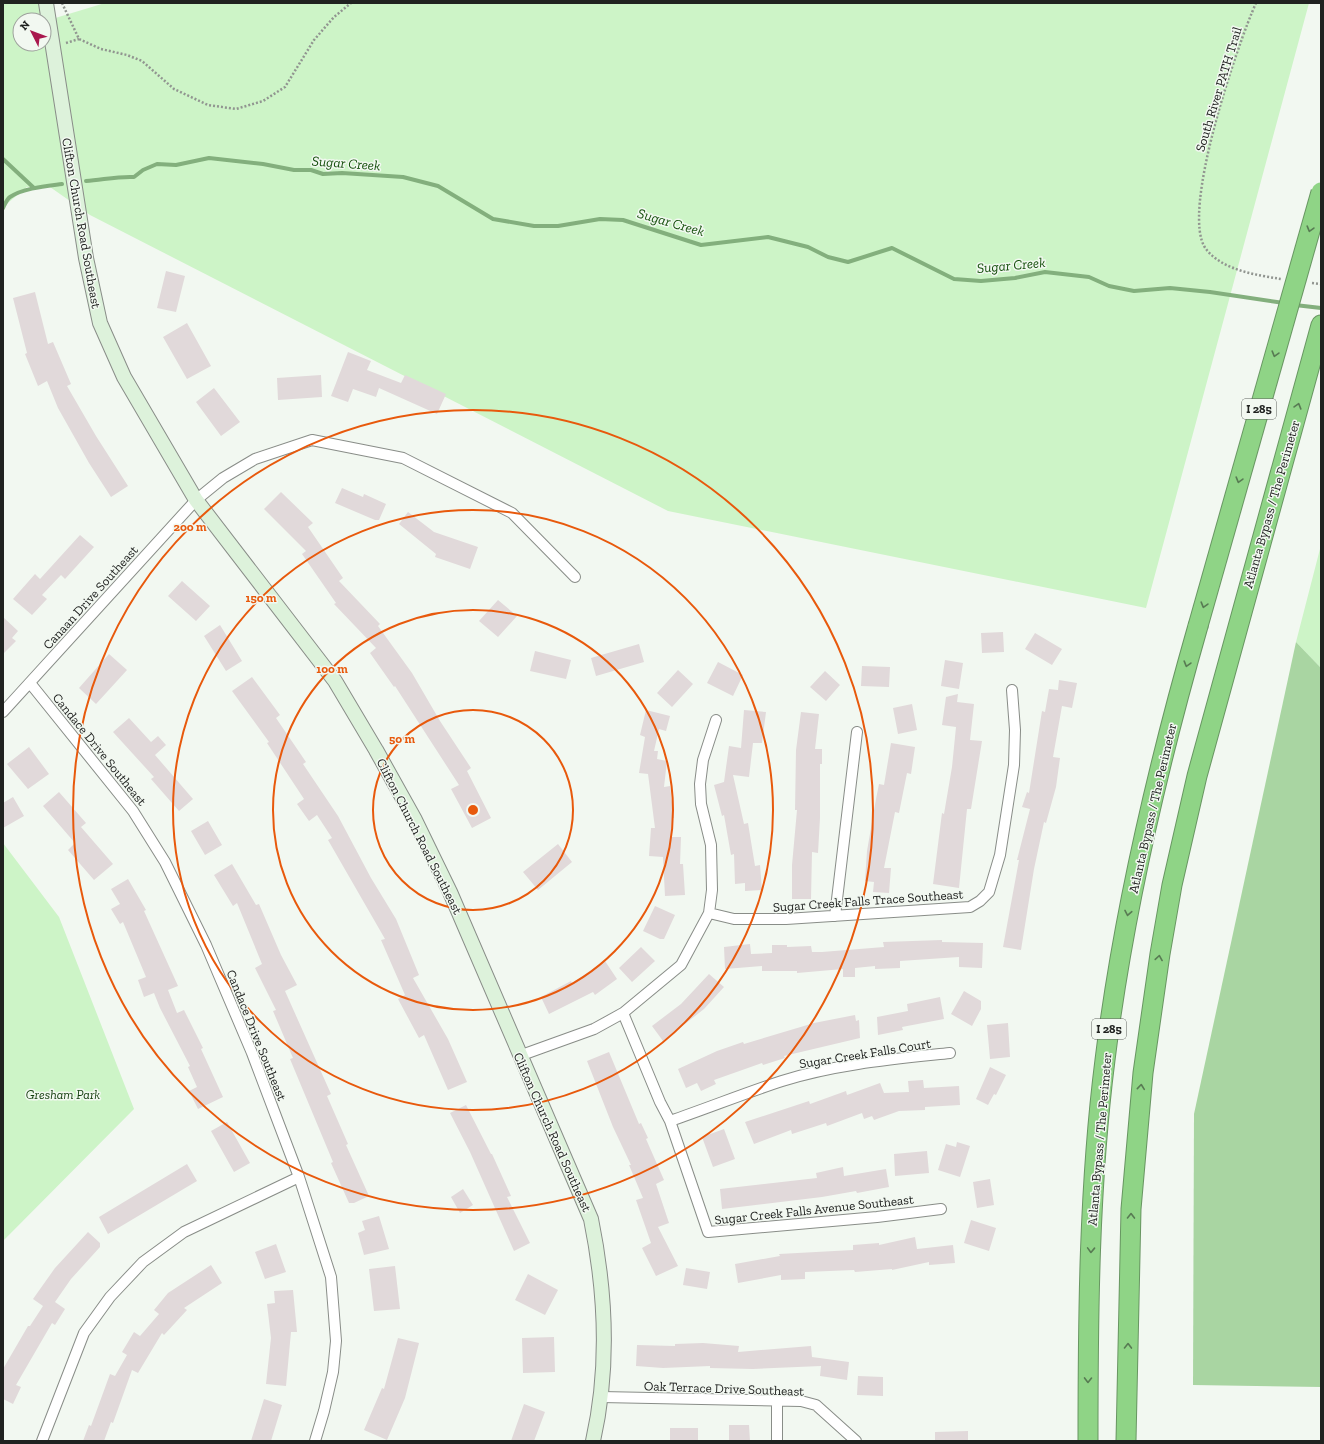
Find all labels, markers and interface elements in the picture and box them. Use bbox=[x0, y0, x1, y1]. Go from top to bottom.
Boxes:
north arrow bbox=[12, 12, 52, 52]
text: N bbox=[17, 18, 33, 33]
street label: South River PATH Trail bbox=[1192, 24, 1245, 153]
street label: Clifton Church Road Southeast bbox=[59, 137, 104, 310]
water label: Sugar Creek bbox=[311, 153, 381, 174]
water label: Sugar Creek bbox=[636, 205, 706, 240]
one-way arrow bbox=[1306, 226, 1315, 233]
water label: Sugar Creek bbox=[976, 254, 1046, 277]
one-way arrow bbox=[1271, 351, 1280, 358]
road number: I 285 bbox=[1242, 399, 1276, 419]
one-way arrow bbox=[1293, 403, 1302, 410]
street label: Atlanta Bypass / The Perimeter bbox=[1240, 418, 1303, 590]
one-way arrow bbox=[1235, 476, 1244, 483]
text: 200 m bbox=[173, 520, 207, 534]
street label: Canaan Drive Southeast bbox=[40, 542, 141, 652]
text: 150 m bbox=[246, 591, 277, 605]
one-way arrow bbox=[1200, 601, 1209, 608]
one-way arrow bbox=[1183, 660, 1192, 667]
text: 100 m bbox=[316, 662, 348, 676]
street label: Candace Drive Southeast bbox=[50, 690, 150, 809]
street label: Atlanta Bypass / The Perimeter bbox=[1126, 722, 1179, 895]
text: 50 m bbox=[389, 732, 415, 746]
street label: Clifton Church Road Southeast bbox=[374, 756, 466, 917]
centre of rings bbox=[466, 803, 480, 817]
street label: Sugar Creek Falls Trace Southeast bbox=[772, 886, 964, 915]
one-way arrow bbox=[1124, 910, 1132, 916]
one-way arrow bbox=[1154, 955, 1163, 961]
street label: Candace Drive Southeast bbox=[223, 967, 290, 1103]
road number: I 285 bbox=[1092, 1019, 1126, 1039]
street label: Sugar Creek Falls Court bbox=[798, 1036, 932, 1071]
street label: Clifton Church Road Southeast bbox=[511, 1050, 595, 1214]
street label: Atlanta Bypass / The Perimeter bbox=[1084, 1052, 1115, 1226]
one-way arrow bbox=[1137, 1083, 1146, 1090]
park label: Gresham Park bbox=[26, 1087, 100, 1102]
street label: Sugar Creek Falls Avenue Southeast bbox=[714, 1192, 915, 1227]
one-way arrow bbox=[1126, 1213, 1135, 1219]
one-way arrow bbox=[1086, 1247, 1095, 1253]
one-way arrow bbox=[1124, 1343, 1132, 1349]
one-way arrow bbox=[1084, 1377, 1092, 1383]
street label: Oak Terrace Drive Southeast bbox=[644, 1378, 804, 1399]

